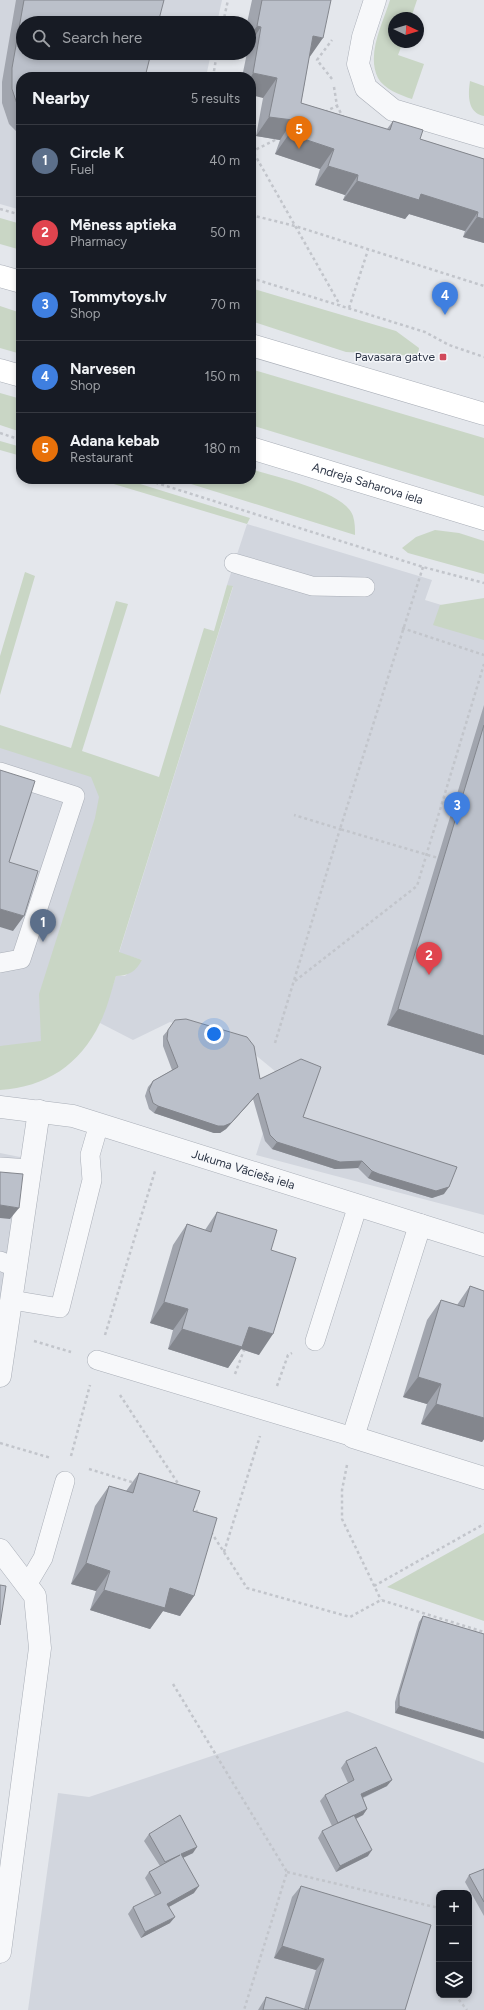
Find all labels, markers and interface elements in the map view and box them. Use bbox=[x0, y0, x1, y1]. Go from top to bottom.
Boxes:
north arrow bbox=[388, 12, 424, 48]
search box bbox=[16, 16, 256, 60]
icon: search bbox=[30, 27, 52, 49]
text: Search here bbox=[62, 29, 142, 47]
text: Nearby bbox=[32, 88, 90, 108]
text: 5 results bbox=[191, 91, 240, 106]
pin: 5 bbox=[286, 116, 312, 149]
text: Circle K bbox=[70, 144, 124, 162]
text: 1 bbox=[42, 153, 48, 168]
text: 40 m bbox=[209, 153, 240, 168]
text: Fuel bbox=[70, 162, 94, 177]
text: Mēness aptieka bbox=[70, 216, 177, 234]
text: 2 bbox=[41, 225, 49, 240]
text: 50 m bbox=[210, 225, 240, 240]
text: Pharmacy bbox=[70, 234, 127, 249]
pin: 4 bbox=[432, 282, 458, 315]
text: Tommytoys.lv bbox=[70, 288, 167, 306]
text: 3 bbox=[41, 297, 49, 312]
text: 70 m bbox=[210, 297, 240, 312]
text: Shop bbox=[70, 306, 100, 321]
place label: Pavasara gatve bbox=[355, 350, 435, 364]
marker: Pavasara gatve bbox=[438, 352, 448, 362]
text: Narvesen bbox=[70, 360, 136, 378]
text: 4 bbox=[41, 369, 49, 384]
text: 150 m bbox=[205, 369, 240, 384]
text: Shop bbox=[70, 378, 100, 393]
text: Adana kebab bbox=[70, 432, 159, 450]
text: 5 bbox=[41, 441, 49, 456]
text: 180 m bbox=[204, 441, 240, 456]
text: Restaurant bbox=[70, 450, 133, 465]
street label: Andreja Saharova iela bbox=[310, 460, 425, 507]
pin: 3 bbox=[444, 792, 470, 825]
pin: 1 bbox=[30, 909, 56, 942]
pin: 2 bbox=[416, 942, 442, 975]
your location bbox=[204, 1024, 224, 1044]
street label: Jukuma Vācieša iela bbox=[190, 1147, 297, 1192]
map controls bbox=[436, 1890, 472, 1998]
button: + bbox=[436, 1890, 472, 1926]
button: − bbox=[436, 1926, 472, 1962]
button: layers bbox=[436, 1962, 472, 1998]

